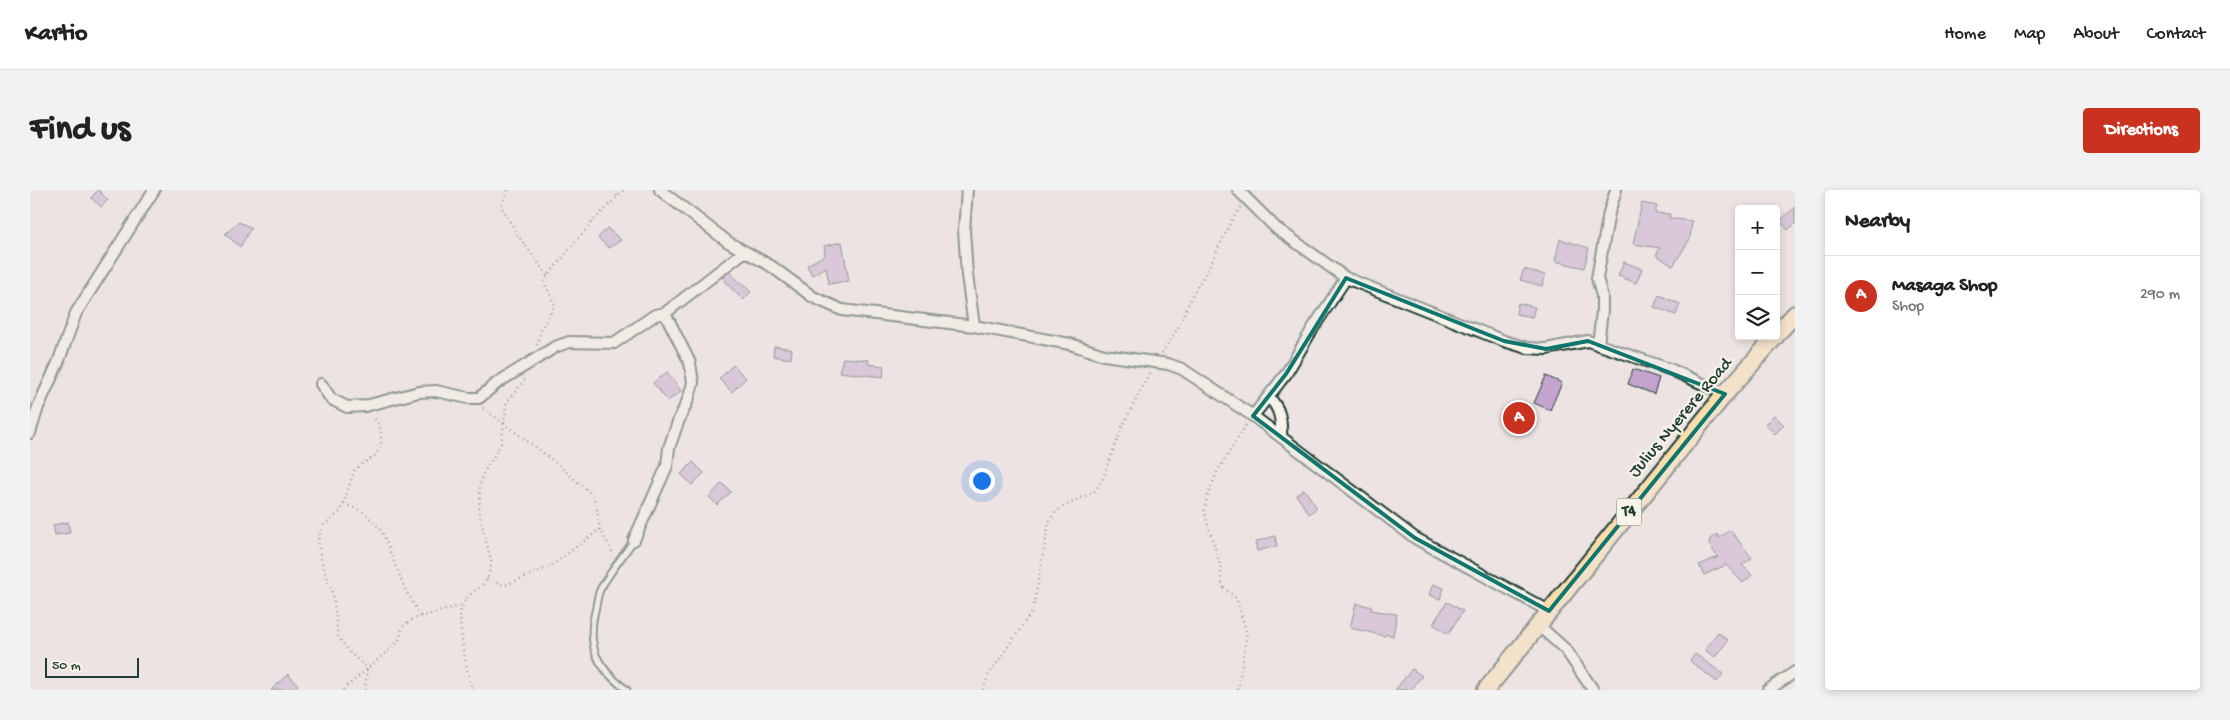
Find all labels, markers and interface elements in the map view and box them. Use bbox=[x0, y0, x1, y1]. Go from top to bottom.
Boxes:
text: Kartio bbox=[25, 20, 88, 49]
text: Home bbox=[1944, 24, 1986, 45]
text: Map bbox=[2014, 24, 2045, 45]
text: About bbox=[2073, 24, 2119, 45]
text: Contact bbox=[2147, 24, 2205, 45]
button: Directions bbox=[2083, 108, 2200, 153]
text: Find us bbox=[30, 110, 130, 151]
map controls bbox=[1735, 205, 1780, 340]
button: + bbox=[1735, 205, 1780, 250]
text: Nearby bbox=[1845, 210, 1910, 235]
button: − bbox=[1735, 250, 1780, 295]
text: Masaga Shop bbox=[1892, 275, 1997, 298]
text: A bbox=[1856, 286, 1866, 305]
text: 290 m bbox=[2140, 286, 2180, 305]
button: layers bbox=[1735, 295, 1780, 340]
text: Shop bbox=[1892, 298, 1924, 317]
street label: Julius Nyerere Road bbox=[1625, 353, 1738, 482]
pin: A bbox=[1503, 399, 1535, 437]
your location bbox=[969, 468, 995, 494]
road number: T4 bbox=[1616, 498, 1642, 526]
scale bar bbox=[45, 655, 139, 678]
text: 50 m bbox=[52, 658, 81, 675]

